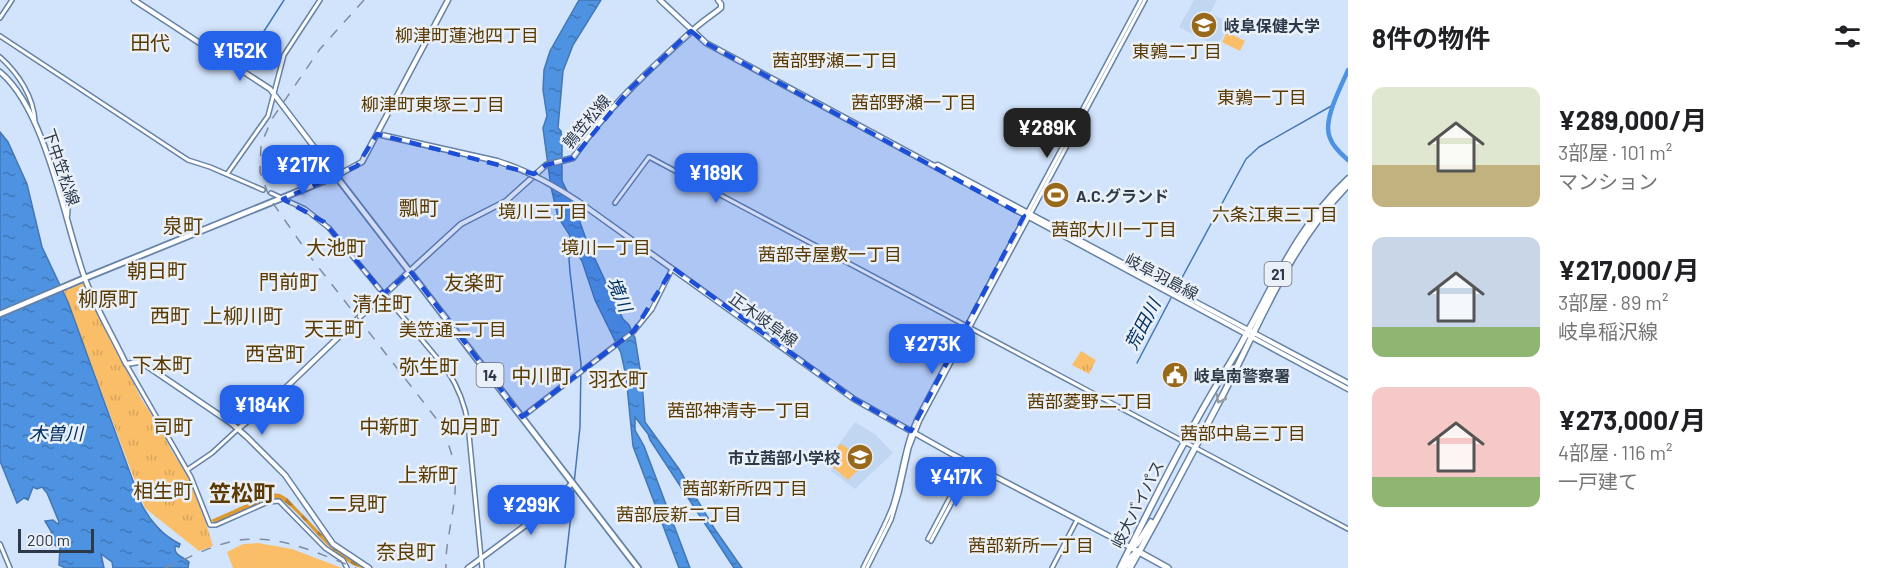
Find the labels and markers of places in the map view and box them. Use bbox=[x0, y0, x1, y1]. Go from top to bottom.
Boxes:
school or university icon: 岐阜保健大学 bbox=[1189, 10, 1219, 40]
place label: 岐阜保健大学 bbox=[1224, 16, 1320, 35]
pin: ¥152K bbox=[198, 31, 282, 82]
pin: ¥289K bbox=[1005, 108, 1089, 159]
pin: ¥217K bbox=[261, 145, 345, 196]
pin: ¥189K bbox=[674, 153, 758, 204]
sports icon: A.C.グランド bbox=[1041, 180, 1071, 210]
place label: A.C.グランド bbox=[1076, 186, 1169, 205]
pin: ¥273K bbox=[890, 324, 974, 375]
public building icon: 岐阜南警察署 bbox=[1160, 360, 1190, 390]
place label: 岐阜南警察署 bbox=[1194, 366, 1290, 385]
pin: ¥184K bbox=[220, 385, 304, 436]
school or university icon: 市立茜部小学校 bbox=[845, 442, 875, 472]
place label: 市立茜部小学校 bbox=[728, 448, 840, 467]
pin: ¥417K bbox=[914, 457, 998, 508]
pin: ¥299K bbox=[489, 485, 573, 536]

